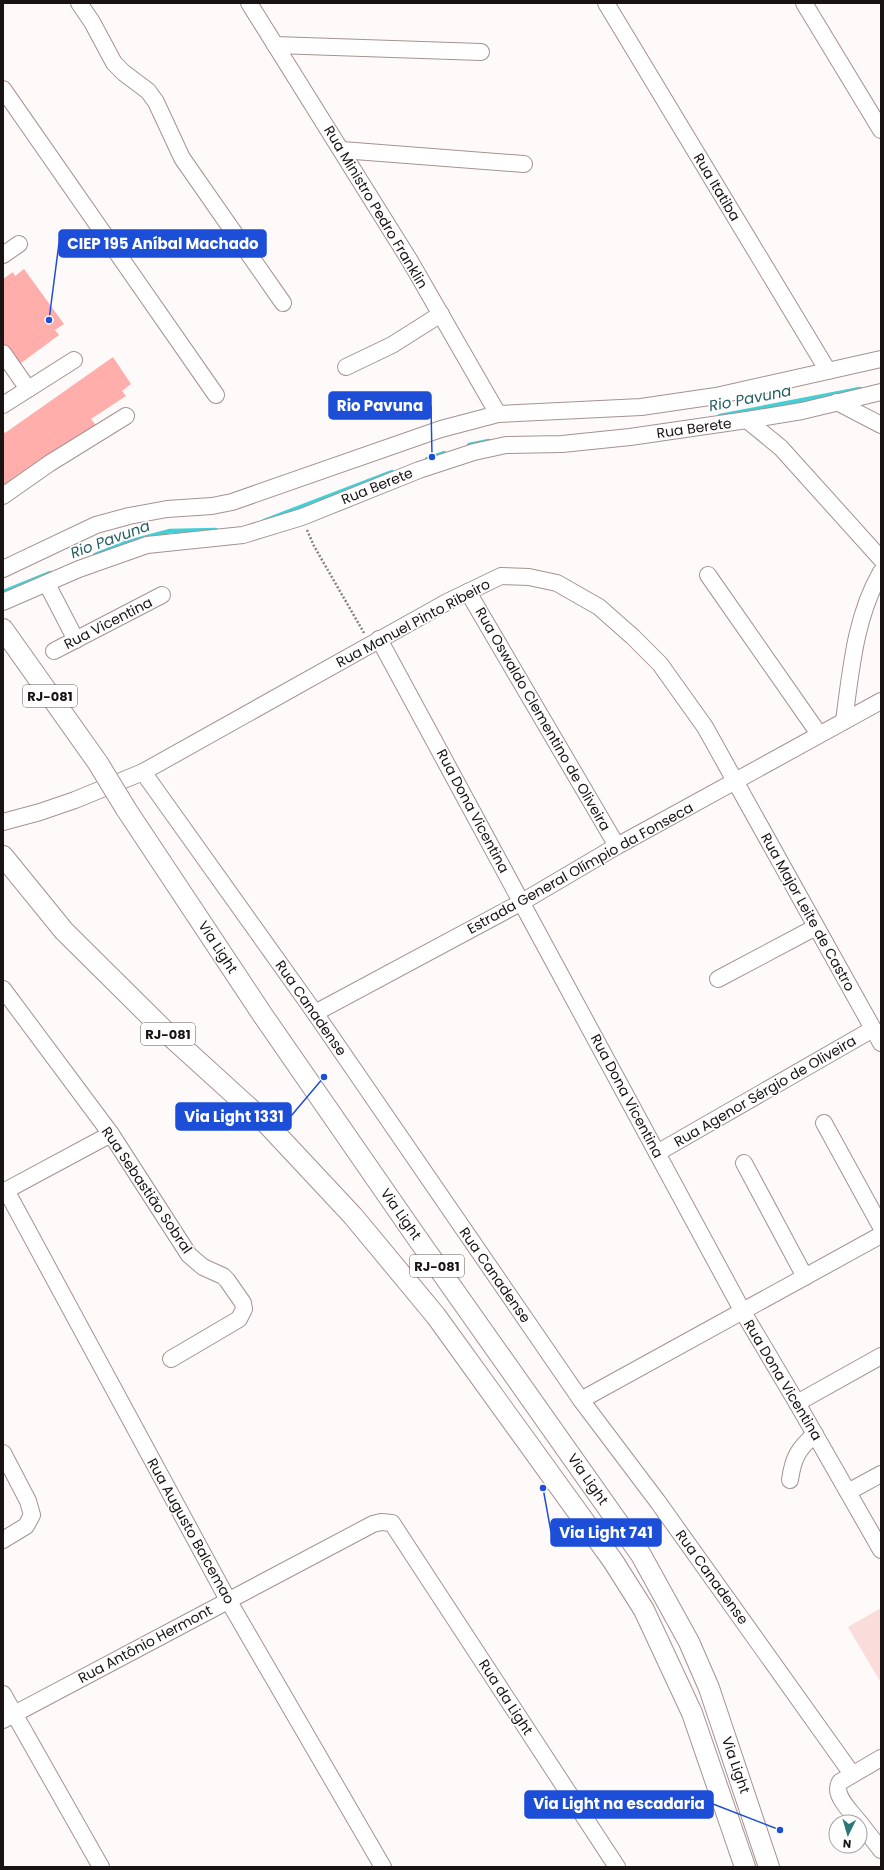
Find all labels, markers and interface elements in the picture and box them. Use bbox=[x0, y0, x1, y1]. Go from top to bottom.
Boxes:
street label: Rua Ministro Pedro Franklin bbox=[319, 122, 433, 292]
street label: Rua Itatiba bbox=[689, 149, 745, 225]
callout: CIEP 195 Aníbal Machado bbox=[59, 230, 266, 257]
text: CIEP 195 Aníbal Machado bbox=[67, 233, 259, 254]
water label: Rio Pavuna bbox=[707, 380, 793, 416]
callout: Rio Pavuna bbox=[329, 392, 431, 419]
text: Rio Pavuna bbox=[337, 395, 423, 416]
street label: Rua Berete bbox=[655, 413, 733, 443]
street label: Rua Berete bbox=[338, 462, 416, 509]
water label: Rio Pavuna bbox=[67, 515, 153, 563]
street label: Rua Manuel Pinto Ribeiro bbox=[332, 574, 494, 672]
street label: Rua Vicentina bbox=[60, 592, 156, 654]
street label: Rua Oswaldo Clementino de Oliveira bbox=[471, 604, 615, 834]
road number: RJ-081 bbox=[23, 685, 77, 707]
street label: Rua Dona Vicentina bbox=[432, 746, 514, 876]
street label: Estrada General Olímpio da Fonseca bbox=[463, 797, 697, 939]
street label: Rua Major Leite de Castro bbox=[756, 829, 860, 995]
street label: Via Light bbox=[194, 917, 242, 977]
street label: Rua Canadense bbox=[271, 956, 352, 1060]
road number: RJ-081 bbox=[141, 1023, 195, 1045]
street label: Rua Dona Vicentina bbox=[586, 1031, 668, 1161]
street label: Rua Agenor Sérgio de Oliveira bbox=[670, 1031, 860, 1151]
callout: Via Light 1331 bbox=[176, 1103, 291, 1130]
text: Via Light 1331 bbox=[184, 1106, 284, 1127]
street label: Rua Sebastião Sobral bbox=[97, 1123, 197, 1257]
street label: Via Light bbox=[376, 1184, 426, 1244]
street label: Rua Canadense bbox=[455, 1223, 536, 1327]
road number: RJ-081 bbox=[410, 1255, 464, 1277]
street label: Rua Dona Vicentina bbox=[739, 1316, 827, 1444]
street label: Via Light bbox=[563, 1449, 613, 1509]
street label: Rua Augusto Balcemao bbox=[142, 1454, 240, 1608]
callout: Via Light 741 bbox=[551, 1519, 661, 1546]
text: Via Light 741 bbox=[559, 1522, 653, 1543]
street label: Rua Canadense bbox=[671, 1526, 753, 1629]
street label: Rua Antônio Hermont bbox=[74, 1600, 216, 1688]
street label: Rua da Light bbox=[474, 1655, 538, 1739]
street label: Via Light bbox=[717, 1734, 755, 1796]
callout: Via Light na escadaria bbox=[525, 1791, 713, 1818]
text: Via Light na escadaria bbox=[533, 1793, 705, 1814]
north arrow bbox=[828, 1814, 868, 1854]
text: N bbox=[842, 1836, 852, 1852]

